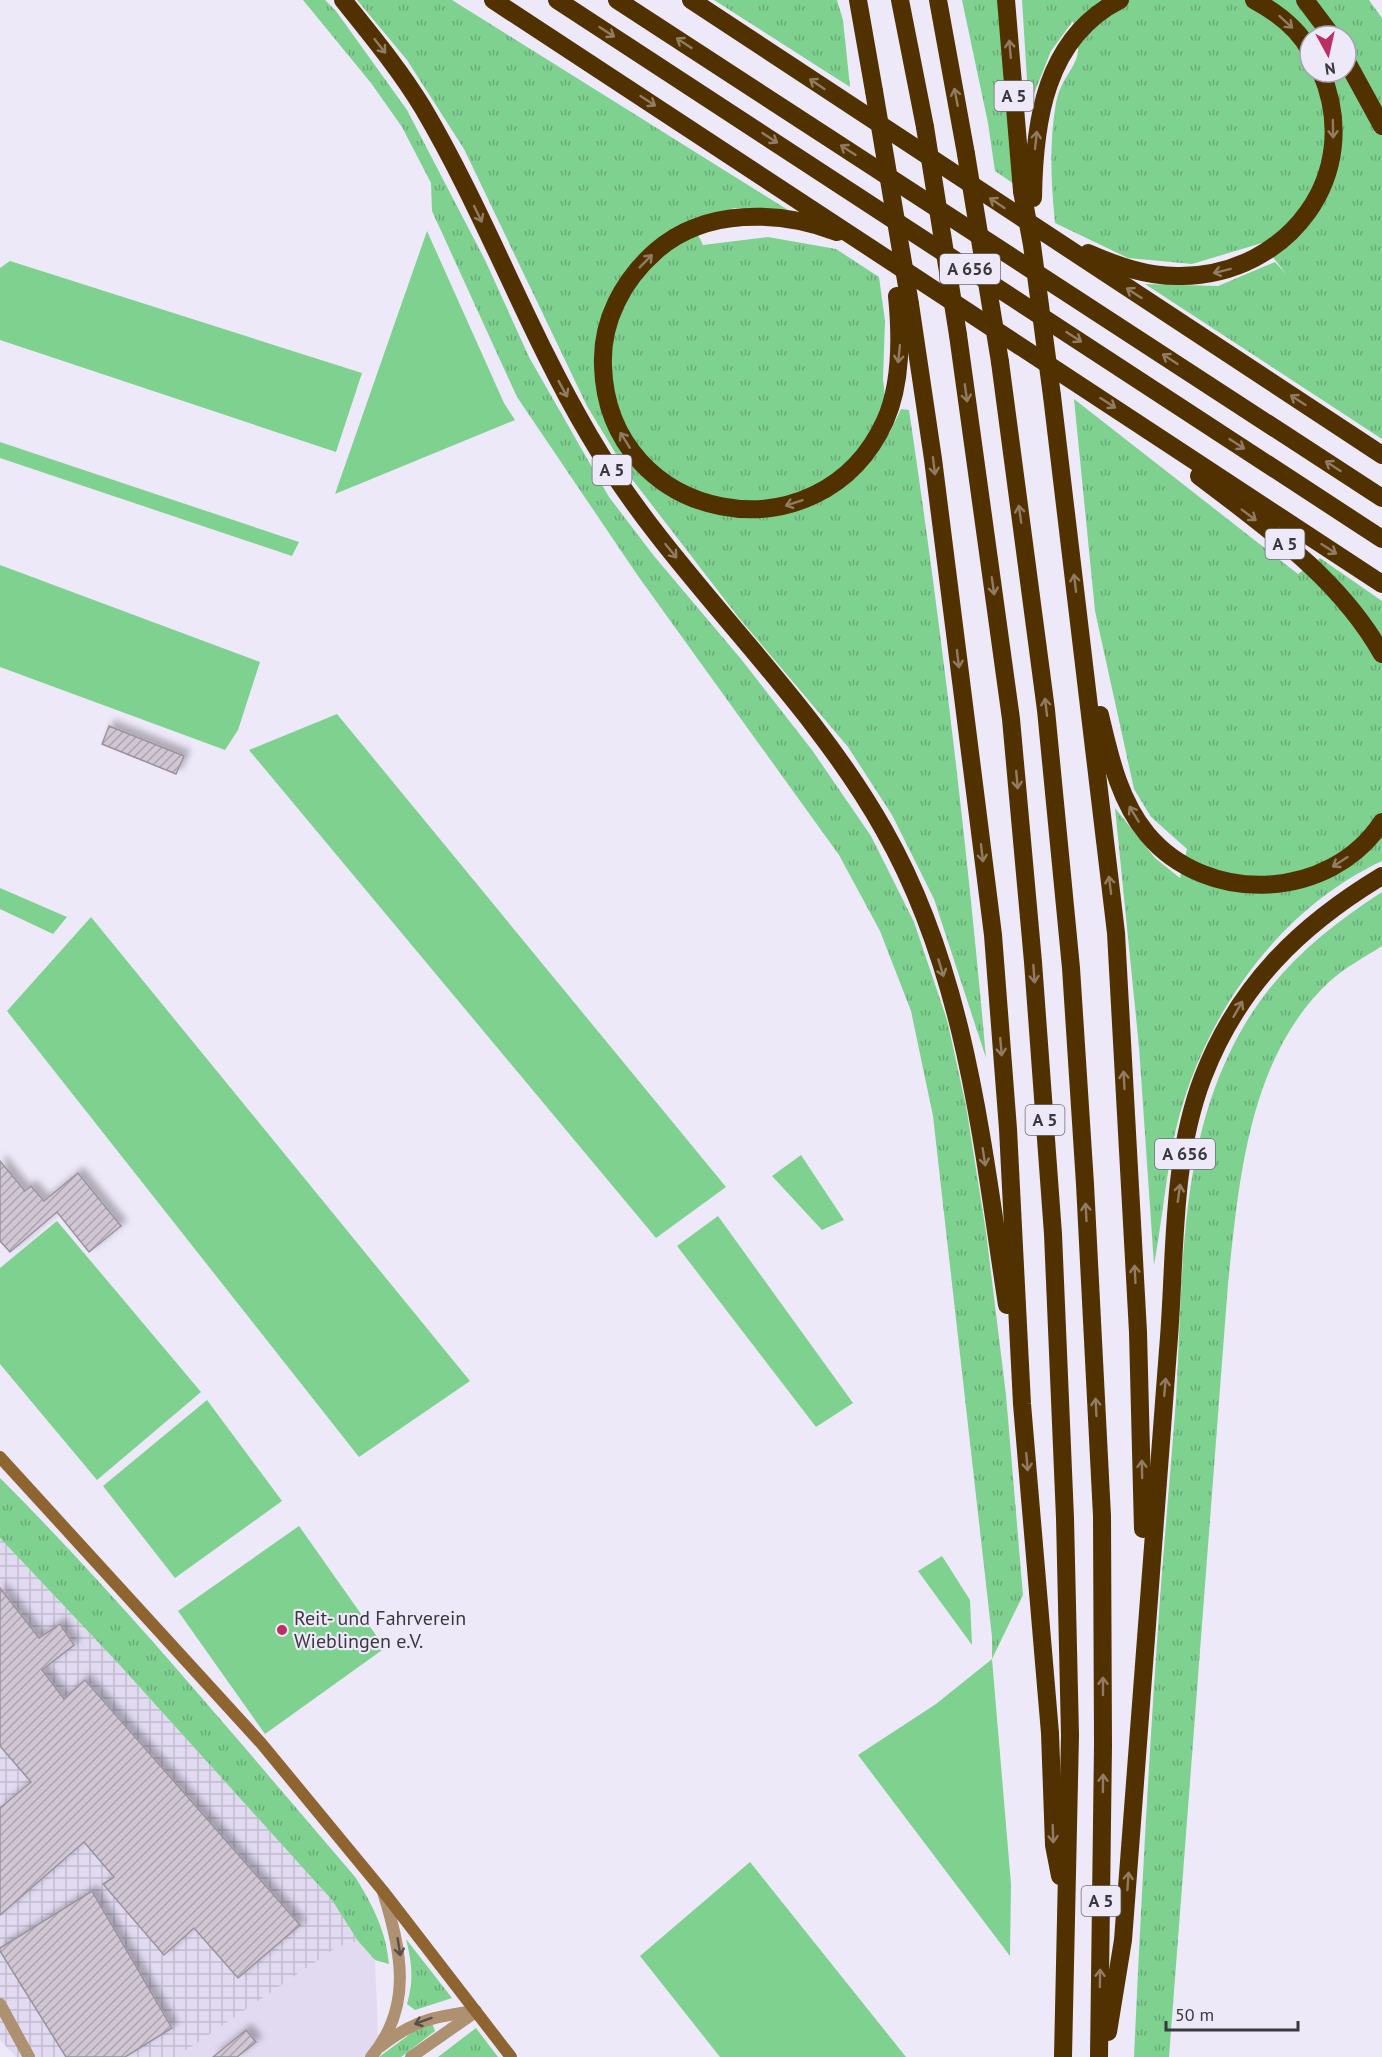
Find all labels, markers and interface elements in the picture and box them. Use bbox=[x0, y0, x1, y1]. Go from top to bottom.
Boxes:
one-way arrow bbox=[1278, 15, 1293, 29]
north arrow bbox=[1298, 24, 1358, 84]
one-way arrow bbox=[598, 26, 614, 38]
one-way arrow bbox=[373, 37, 386, 53]
one-way arrow bbox=[676, 37, 693, 50]
one-way arrow bbox=[1004, 40, 1015, 60]
text: N bbox=[1323, 58, 1337, 79]
one-way arrow bbox=[808, 77, 825, 90]
road number: A 5 bbox=[994, 81, 1034, 111]
one-way arrow bbox=[950, 87, 961, 107]
one-way arrow bbox=[639, 95, 655, 107]
one-way arrow bbox=[1327, 118, 1339, 138]
one-way arrow bbox=[1031, 131, 1042, 150]
one-way arrow bbox=[761, 132, 778, 144]
one-way arrow bbox=[840, 143, 857, 155]
one-way arrow bbox=[989, 197, 1005, 209]
one-way arrow bbox=[472, 204, 484, 222]
one-way arrow bbox=[638, 253, 653, 268]
road number: A 656 bbox=[940, 254, 1000, 284]
one-way arrow bbox=[1213, 265, 1232, 277]
one-way arrow bbox=[1126, 287, 1143, 300]
one-way arrow bbox=[1065, 331, 1082, 343]
one-way arrow bbox=[893, 344, 904, 363]
one-way arrow bbox=[1162, 353, 1179, 365]
one-way arrow bbox=[558, 380, 570, 397]
one-way arrow bbox=[961, 383, 972, 403]
one-way arrow bbox=[1290, 394, 1307, 406]
one-way arrow bbox=[1099, 397, 1116, 409]
one-way arrow bbox=[618, 432, 630, 449]
one-way arrow bbox=[1228, 438, 1245, 450]
road number: A 5 bbox=[592, 455, 632, 485]
one-way arrow bbox=[928, 455, 939, 475]
one-way arrow bbox=[1325, 459, 1342, 471]
one-way arrow bbox=[785, 498, 804, 509]
one-way arrow bbox=[1015, 504, 1026, 524]
one-way arrow bbox=[1241, 508, 1257, 521]
road number: A 5 bbox=[1266, 529, 1304, 559]
one-way arrow bbox=[665, 543, 678, 559]
one-way arrow bbox=[1320, 543, 1337, 555]
one-way arrow bbox=[1069, 573, 1080, 593]
one-way arrow bbox=[987, 576, 998, 596]
one-way arrow bbox=[953, 649, 964, 669]
one-way arrow bbox=[1040, 698, 1051, 717]
one-way arrow bbox=[1011, 769, 1022, 789]
one-way arrow bbox=[1127, 806, 1139, 823]
one-way arrow bbox=[977, 842, 988, 862]
one-way arrow bbox=[1332, 856, 1349, 868]
one-way arrow bbox=[1105, 876, 1116, 896]
one-way arrow bbox=[936, 958, 947, 977]
one-way arrow bbox=[1029, 964, 1040, 984]
one-way arrow bbox=[1232, 1001, 1244, 1018]
one-way arrow bbox=[996, 1036, 1007, 1056]
one-way arrow bbox=[1119, 1070, 1130, 1090]
road number: A 5 bbox=[1026, 1105, 1064, 1135]
road number: A 656 bbox=[1155, 1139, 1215, 1169]
one-way arrow bbox=[979, 1147, 990, 1167]
one-way arrow bbox=[1174, 1183, 1185, 1203]
one-way arrow bbox=[1081, 1203, 1092, 1223]
one-way arrow bbox=[1130, 1265, 1141, 1285]
one-way arrow bbox=[1160, 1377, 1171, 1397]
one-way arrow bbox=[1091, 1398, 1102, 1418]
one-way arrow bbox=[1022, 1452, 1033, 1472]
one-way arrow bbox=[1136, 1460, 1147, 1480]
place label: Reit- und Fahrverein Wieblingen e.V. bbox=[294, 1605, 466, 1654]
marker: Reit- und Fahrverein Wieblingen e.V. bbox=[275, 1623, 289, 1637]
one-way arrow bbox=[1097, 1677, 1109, 1697]
one-way arrow bbox=[1097, 1773, 1109, 1793]
one-way arrow bbox=[1048, 1823, 1059, 1843]
one-way arrow bbox=[1122, 1872, 1133, 1892]
road number: A 5 bbox=[1082, 1886, 1120, 1916]
one-way arrow bbox=[393, 1936, 404, 1956]
one-way arrow bbox=[1094, 1968, 1106, 1988]
scale bar bbox=[1166, 1994, 1298, 2032]
text: 50 m bbox=[1175, 2003, 1214, 2026]
one-way arrow bbox=[414, 2016, 433, 2027]

